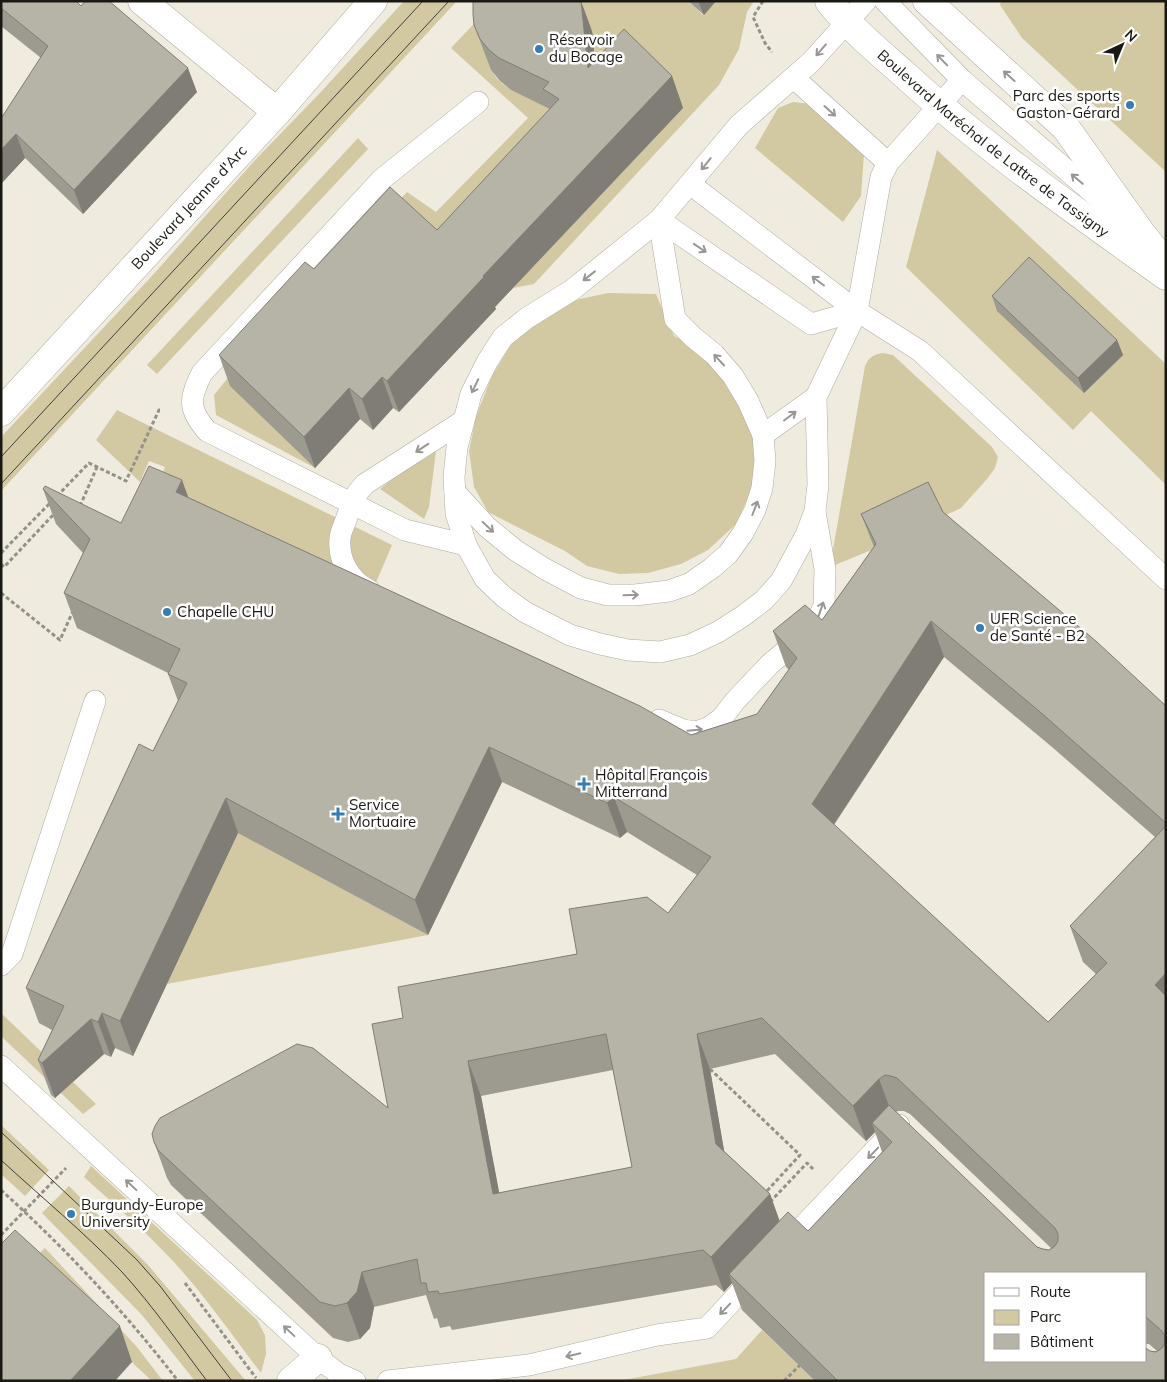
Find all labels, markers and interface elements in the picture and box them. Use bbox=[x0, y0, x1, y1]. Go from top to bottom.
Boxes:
north arrow bbox=[1097, 20, 1147, 70]
text: N bbox=[1121, 26, 1141, 46]
place label: Réservoir du Bocage bbox=[549, 30, 623, 66]
marker: Réservoir du Bocage bbox=[533, 43, 545, 55]
one-way arrow bbox=[816, 43, 827, 56]
street label: Boulevard Maréchal de Lattre de Tassigny bbox=[874, 45, 1113, 241]
one-way arrow bbox=[936, 54, 948, 66]
one-way arrow bbox=[1002, 70, 1015, 82]
place label: Parc des sports Gaston-Gérard bbox=[1013, 86, 1120, 122]
marker: Parc des sports Gaston-Gérard bbox=[1124, 99, 1136, 111]
one-way arrow bbox=[823, 105, 836, 116]
street label: Boulevard Jeanne d'Arc bbox=[127, 141, 251, 273]
one-way arrow bbox=[701, 157, 712, 170]
one-way arrow bbox=[1070, 174, 1083, 185]
one-way arrow bbox=[692, 243, 706, 253]
one-way arrow bbox=[583, 270, 596, 281]
one-way arrow bbox=[812, 276, 825, 287]
one-way arrow bbox=[713, 353, 725, 366]
one-way arrow bbox=[470, 378, 479, 393]
one-way arrow bbox=[783, 411, 797, 421]
one-way arrow bbox=[415, 443, 429, 453]
one-way arrow bbox=[751, 501, 760, 516]
one-way arrow bbox=[482, 521, 495, 533]
one-way arrow bbox=[622, 590, 639, 600]
one-way arrow bbox=[817, 601, 827, 617]
place label: Chapelle CHU bbox=[177, 602, 274, 621]
marker: Chapelle CHU bbox=[161, 606, 173, 618]
place label: UFR Science de Santé - B2 bbox=[990, 609, 1085, 645]
marker: UFR Science de Santé - B2 bbox=[974, 622, 986, 634]
one-way arrow bbox=[687, 725, 703, 734]
place label: Hôpital François Mitterrand bbox=[595, 765, 708, 801]
marker: Hôpital François Mitterrand bbox=[577, 777, 591, 791]
place label: Service Mortuaire bbox=[349, 795, 416, 831]
marker: Service Mortuaire bbox=[331, 807, 345, 821]
one-way arrow bbox=[867, 1147, 879, 1159]
one-way arrow bbox=[124, 1179, 137, 1191]
place label: Burgundy-Europe University bbox=[81, 1195, 203, 1231]
marker: Burgundy-Europe University bbox=[65, 1208, 77, 1220]
legend bbox=[984, 1272, 1147, 1362]
text: Route bbox=[1030, 1282, 1071, 1301]
one-way arrow bbox=[719, 1303, 731, 1315]
text: Parc bbox=[1030, 1307, 1061, 1326]
one-way arrow bbox=[282, 1325, 295, 1337]
text: Bâtiment bbox=[1030, 1332, 1093, 1351]
one-way arrow bbox=[566, 1351, 582, 1360]

